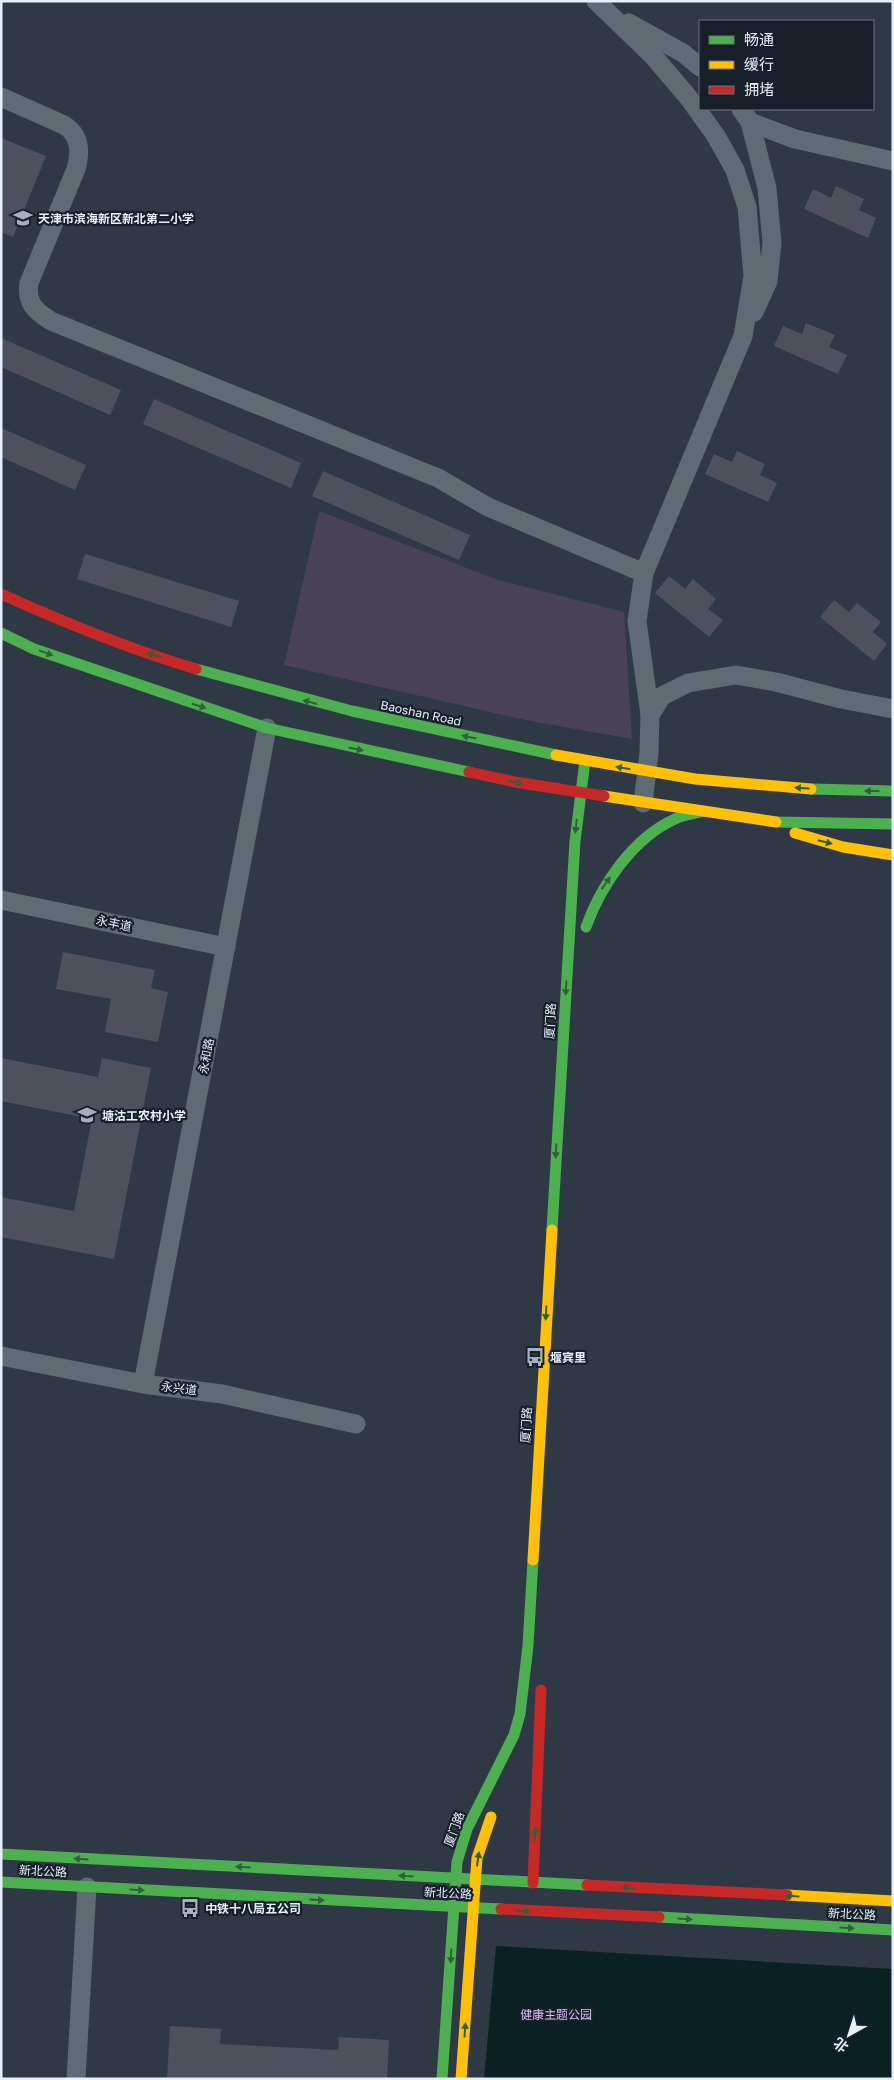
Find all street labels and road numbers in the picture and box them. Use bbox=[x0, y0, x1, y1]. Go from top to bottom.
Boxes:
street label: Baoshan Road bbox=[379, 697, 463, 729]
street label: 永丰道 bbox=[95, 912, 133, 934]
street label: 厦门路 bbox=[542, 1003, 558, 1039]
street label: 永和路 bbox=[195, 1037, 217, 1075]
street label: 永兴道 bbox=[160, 1378, 198, 1398]
street label: 厦门路 bbox=[518, 1407, 534, 1443]
street label: 厦门路 bbox=[441, 1810, 467, 1848]
street label: 新北公路 bbox=[19, 1862, 67, 1880]
street label: 新北公路 bbox=[424, 1884, 472, 1902]
street label: 新北公路 bbox=[828, 1905, 876, 1923]

